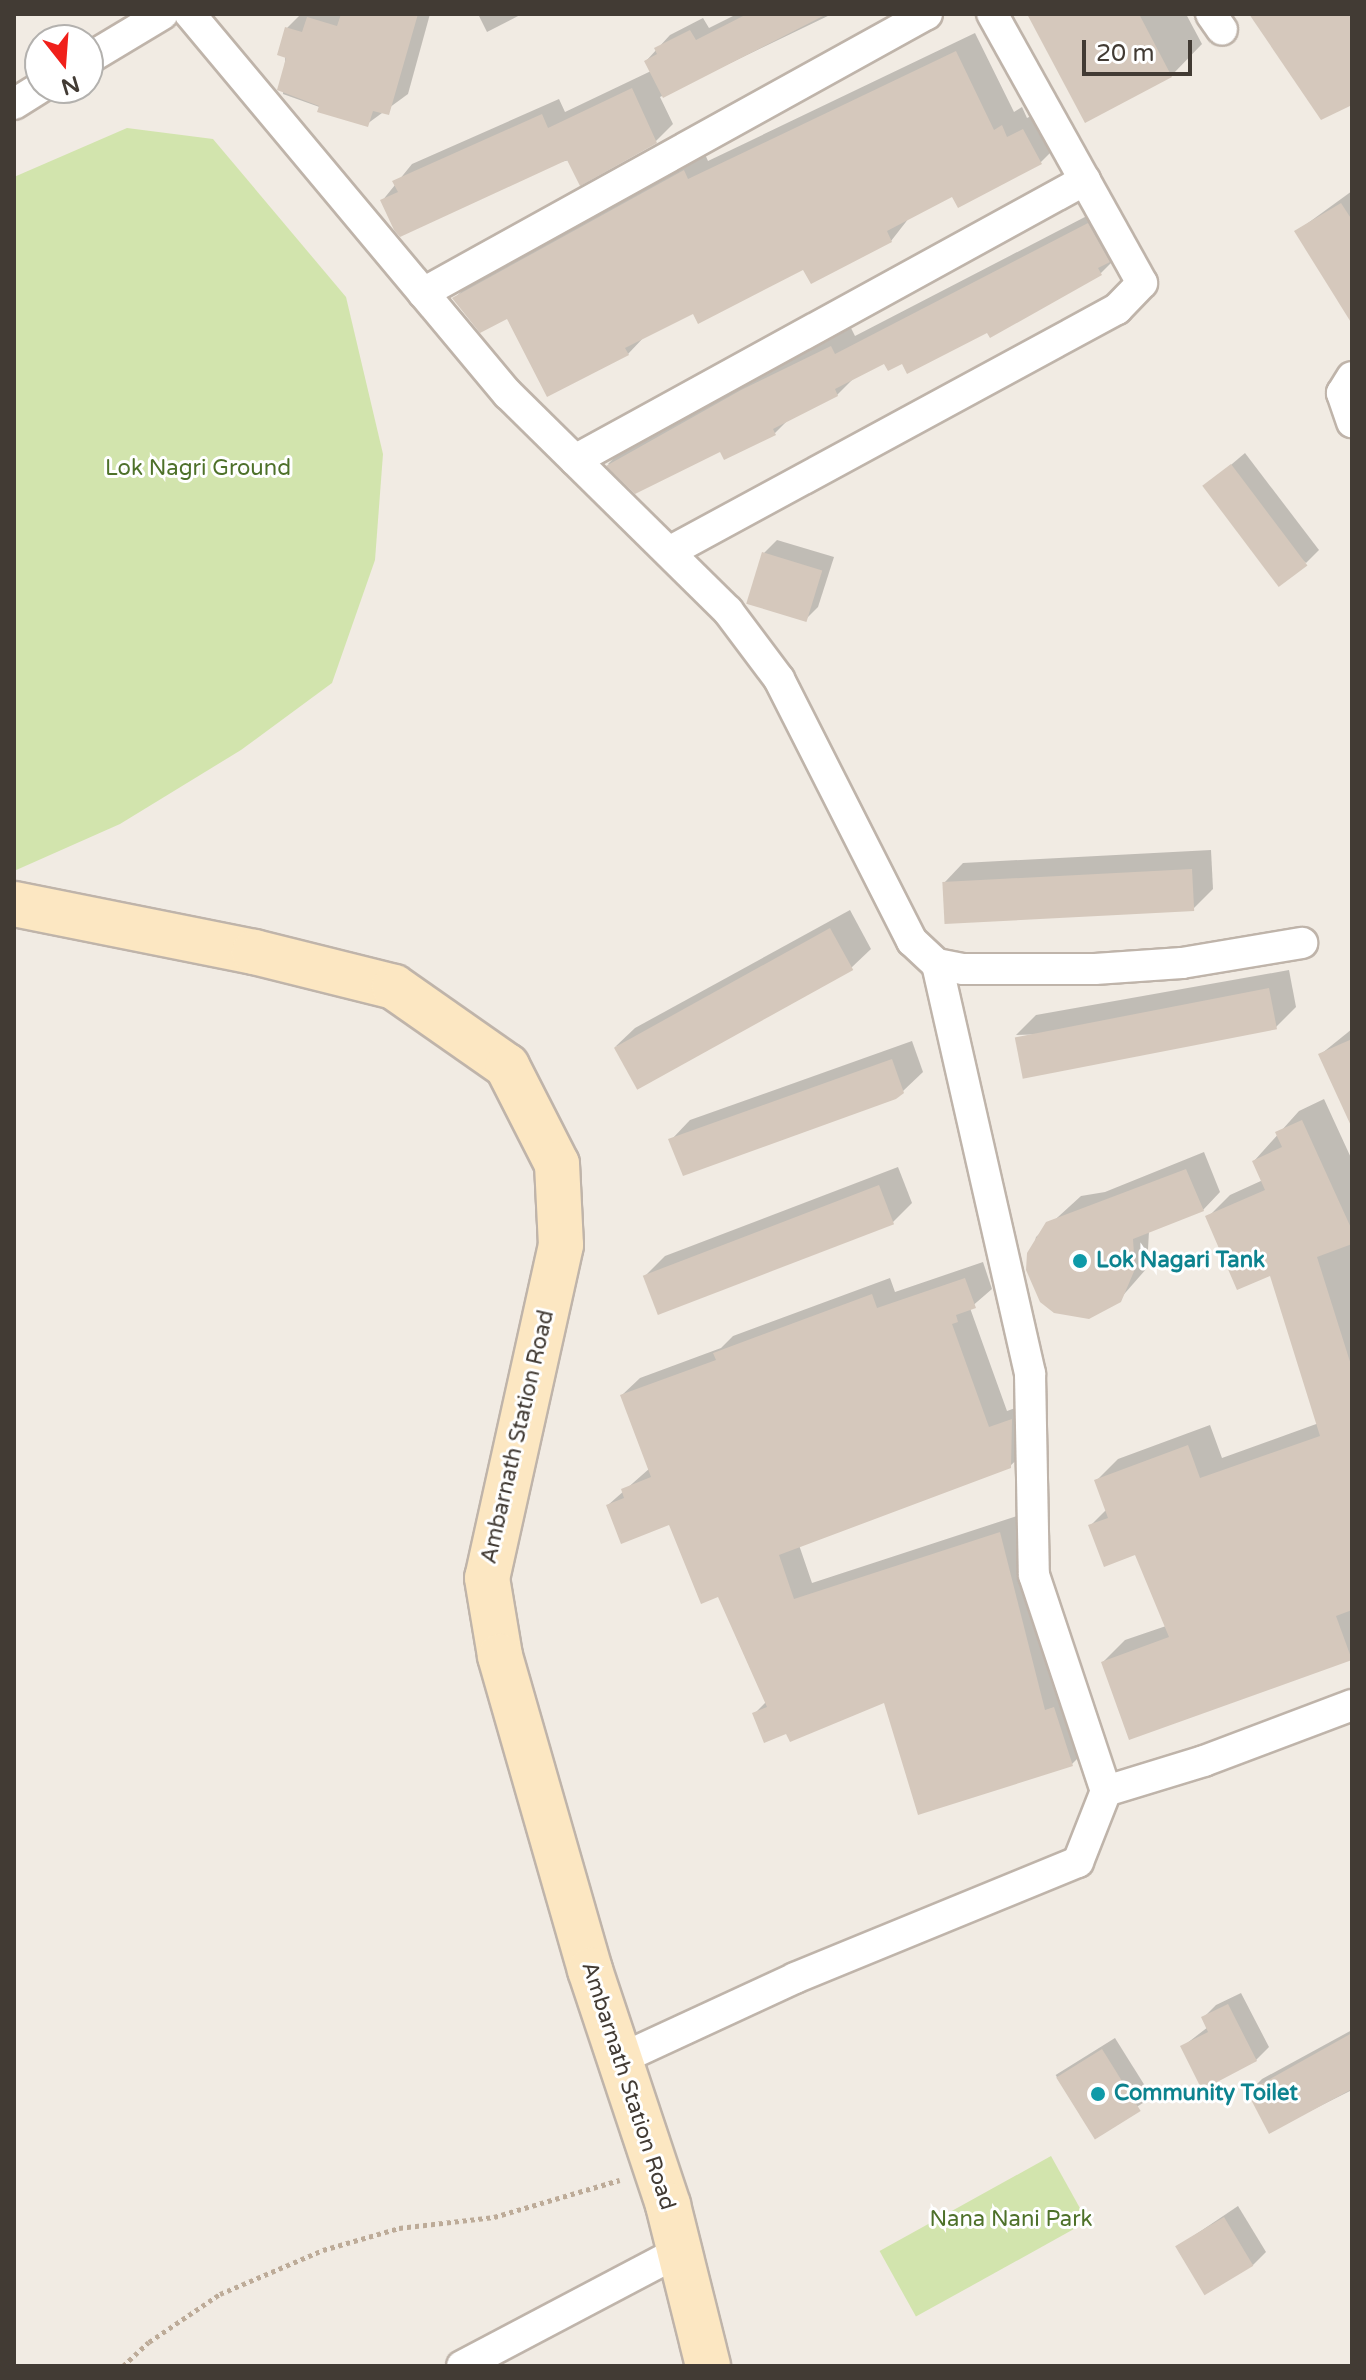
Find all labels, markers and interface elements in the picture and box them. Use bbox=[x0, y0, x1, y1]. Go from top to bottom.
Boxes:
north arrow bbox=[24, 24, 104, 104]
scale bar bbox=[1086, 24, 1196, 74]
text: 20 m bbox=[1096, 39, 1154, 68]
text: N bbox=[58, 70, 83, 100]
park label: Lok Nagri Ground bbox=[105, 456, 291, 482]
place label: Lok Nagari Tank bbox=[1096, 1248, 1265, 1274]
marker: Lok Nagari Tank bbox=[1071, 1252, 1089, 1270]
street label: Ambarnath Station Road bbox=[476, 1308, 560, 1566]
street label: Ambarnath Station Road bbox=[575, 1959, 681, 2213]
place label: Community Toilet bbox=[1114, 2081, 1298, 2107]
marker: Community Toilet bbox=[1089, 2085, 1107, 2103]
park label: Nana Nani Park bbox=[929, 2207, 1093, 2233]

